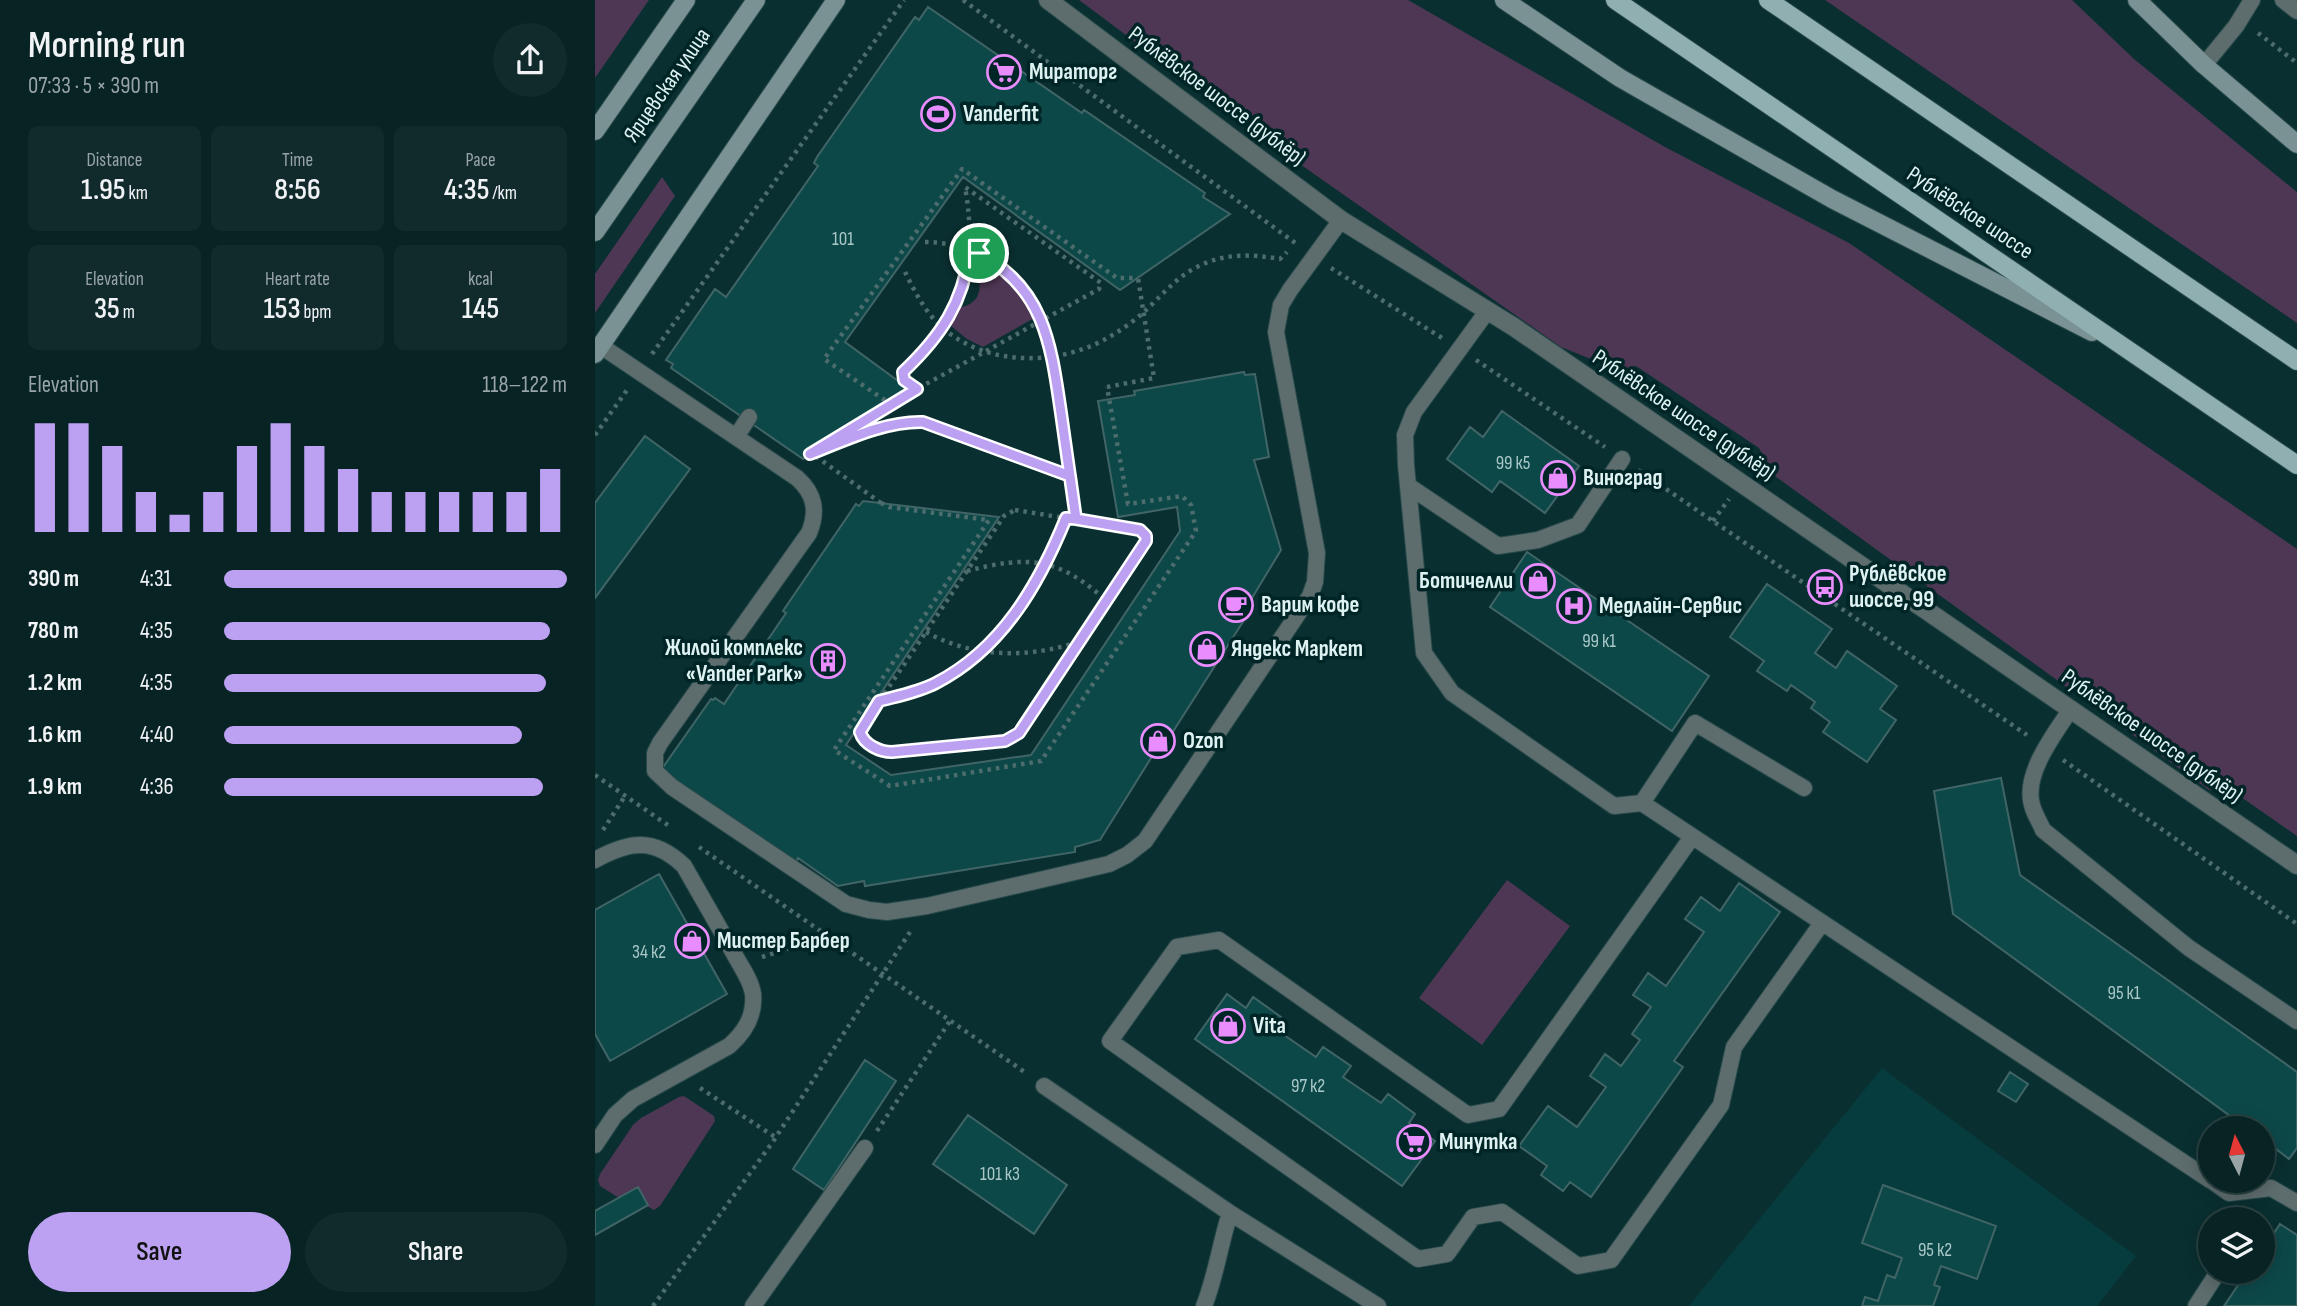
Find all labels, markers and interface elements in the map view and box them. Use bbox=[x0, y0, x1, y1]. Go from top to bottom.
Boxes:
street label: Рублёвское шоссе (дублёр) bbox=[1123, 20, 1311, 172]
text: Morning run bbox=[28, 23, 186, 68]
button: share bbox=[493, 23, 567, 97]
street label: Ярцевская улица bbox=[617, 23, 717, 147]
supermarket icon: Мираторг bbox=[985, 53, 1023, 91]
place label: Мираторг bbox=[1029, 58, 1117, 86]
text: 07:33 · 5 × 390 m bbox=[28, 72, 159, 100]
sports icon: Vanderfit bbox=[919, 95, 957, 133]
place label: Vanderfit bbox=[963, 100, 1039, 128]
text: Distance bbox=[86, 149, 143, 172]
text: Time bbox=[282, 149, 313, 172]
text: Pace bbox=[465, 149, 496, 172]
street label: Рублёвское шоссе bbox=[1901, 160, 2039, 266]
text: 1.95 bbox=[81, 172, 125, 208]
text: 8:56 bbox=[274, 172, 321, 208]
text: 4:35 bbox=[444, 172, 489, 208]
text: km bbox=[125, 182, 148, 205]
text: /km bbox=[489, 182, 517, 205]
pin bbox=[949, 223, 1009, 283]
house number: 101 bbox=[832, 228, 854, 251]
icon: arrive bbox=[960, 234, 998, 272]
text: Elevation bbox=[85, 268, 144, 291]
text: Heart rate bbox=[265, 268, 330, 291]
text: kcal bbox=[468, 268, 493, 291]
text: 35 bbox=[94, 291, 120, 327]
text: 153 bbox=[263, 291, 301, 327]
text: 145 bbox=[462, 291, 499, 327]
text: m bbox=[120, 301, 135, 324]
text: bpm bbox=[301, 301, 332, 324]
street label: Рублёвское шоссе (дублёр) bbox=[1587, 343, 1781, 487]
text: Elevation bbox=[28, 371, 99, 399]
text: 118–122 m bbox=[482, 371, 567, 399]
house number: 99 к5 bbox=[1496, 452, 1530, 475]
shop icon: Виноград bbox=[1539, 459, 1577, 497]
place label: Виноград bbox=[1583, 464, 1662, 492]
place label: Рублёвское шоссе, 99 bbox=[1849, 560, 1947, 614]
shop icon: Ботичелли bbox=[1519, 562, 1557, 600]
text: 390 m bbox=[28, 565, 79, 593]
text: 4:31 bbox=[140, 565, 172, 593]
place label: Ботичелли bbox=[1419, 567, 1513, 595]
bus stop icon: Рублёвское шоссе, 99 bbox=[1806, 568, 1844, 606]
cafe icon: Варим кофе bbox=[1217, 586, 1255, 624]
hospital icon: Медлайн-Сервис bbox=[1555, 587, 1593, 625]
place label: Варим кофе bbox=[1261, 591, 1359, 619]
place label: Медлайн-Сервис bbox=[1599, 592, 1742, 620]
text: 780 m bbox=[28, 617, 79, 645]
text: 4:35 bbox=[140, 617, 173, 645]
shop icon: Яндекс Маркет bbox=[1188, 630, 1226, 668]
house number: 99 к1 bbox=[1582, 630, 1616, 653]
place label: Жилой комплекс «Vander Park» bbox=[665, 634, 803, 688]
place label: Яндекс Маркет bbox=[1231, 635, 1363, 663]
building icon: Жилой комплекс «Vander Park» bbox=[809, 642, 847, 680]
street label: Рублёвское шоссе (дублёр) bbox=[2056, 663, 2248, 809]
text: 1.2 km bbox=[28, 669, 82, 697]
text: 4:35 bbox=[140, 669, 173, 697]
text: 1.6 km bbox=[28, 721, 82, 749]
text: 4:40 bbox=[140, 721, 174, 749]
shop icon: Ozon bbox=[1139, 722, 1177, 760]
place label: Ozon bbox=[1183, 727, 1224, 755]
text: 1.9 km bbox=[28, 773, 82, 801]
text: 4:36 bbox=[140, 773, 174, 801]
shop icon: Мистер Барбер bbox=[673, 922, 711, 960]
place label: Мистер Барбер bbox=[717, 927, 850, 955]
house number: 34 к2 bbox=[632, 941, 666, 964]
house number: 95 к1 bbox=[2108, 982, 2141, 1005]
shop icon: Vita bbox=[1209, 1007, 1247, 1045]
place label: Vita bbox=[1253, 1012, 1286, 1040]
house number: 97 к2 bbox=[1291, 1075, 1325, 1098]
north arrow bbox=[2198, 1116, 2275, 1194]
map controls bbox=[2198, 1116, 2275, 1284]
supermarket icon: Минутка bbox=[1395, 1123, 1433, 1161]
place label: Минутка bbox=[1439, 1128, 1517, 1156]
house number: 101 к3 bbox=[980, 1163, 1020, 1186]
button: layers bbox=[2198, 1207, 2275, 1284]
button: Save bbox=[28, 1212, 291, 1292]
button: Share bbox=[305, 1212, 567, 1292]
house number: 95 к2 bbox=[1918, 1239, 1952, 1262]

